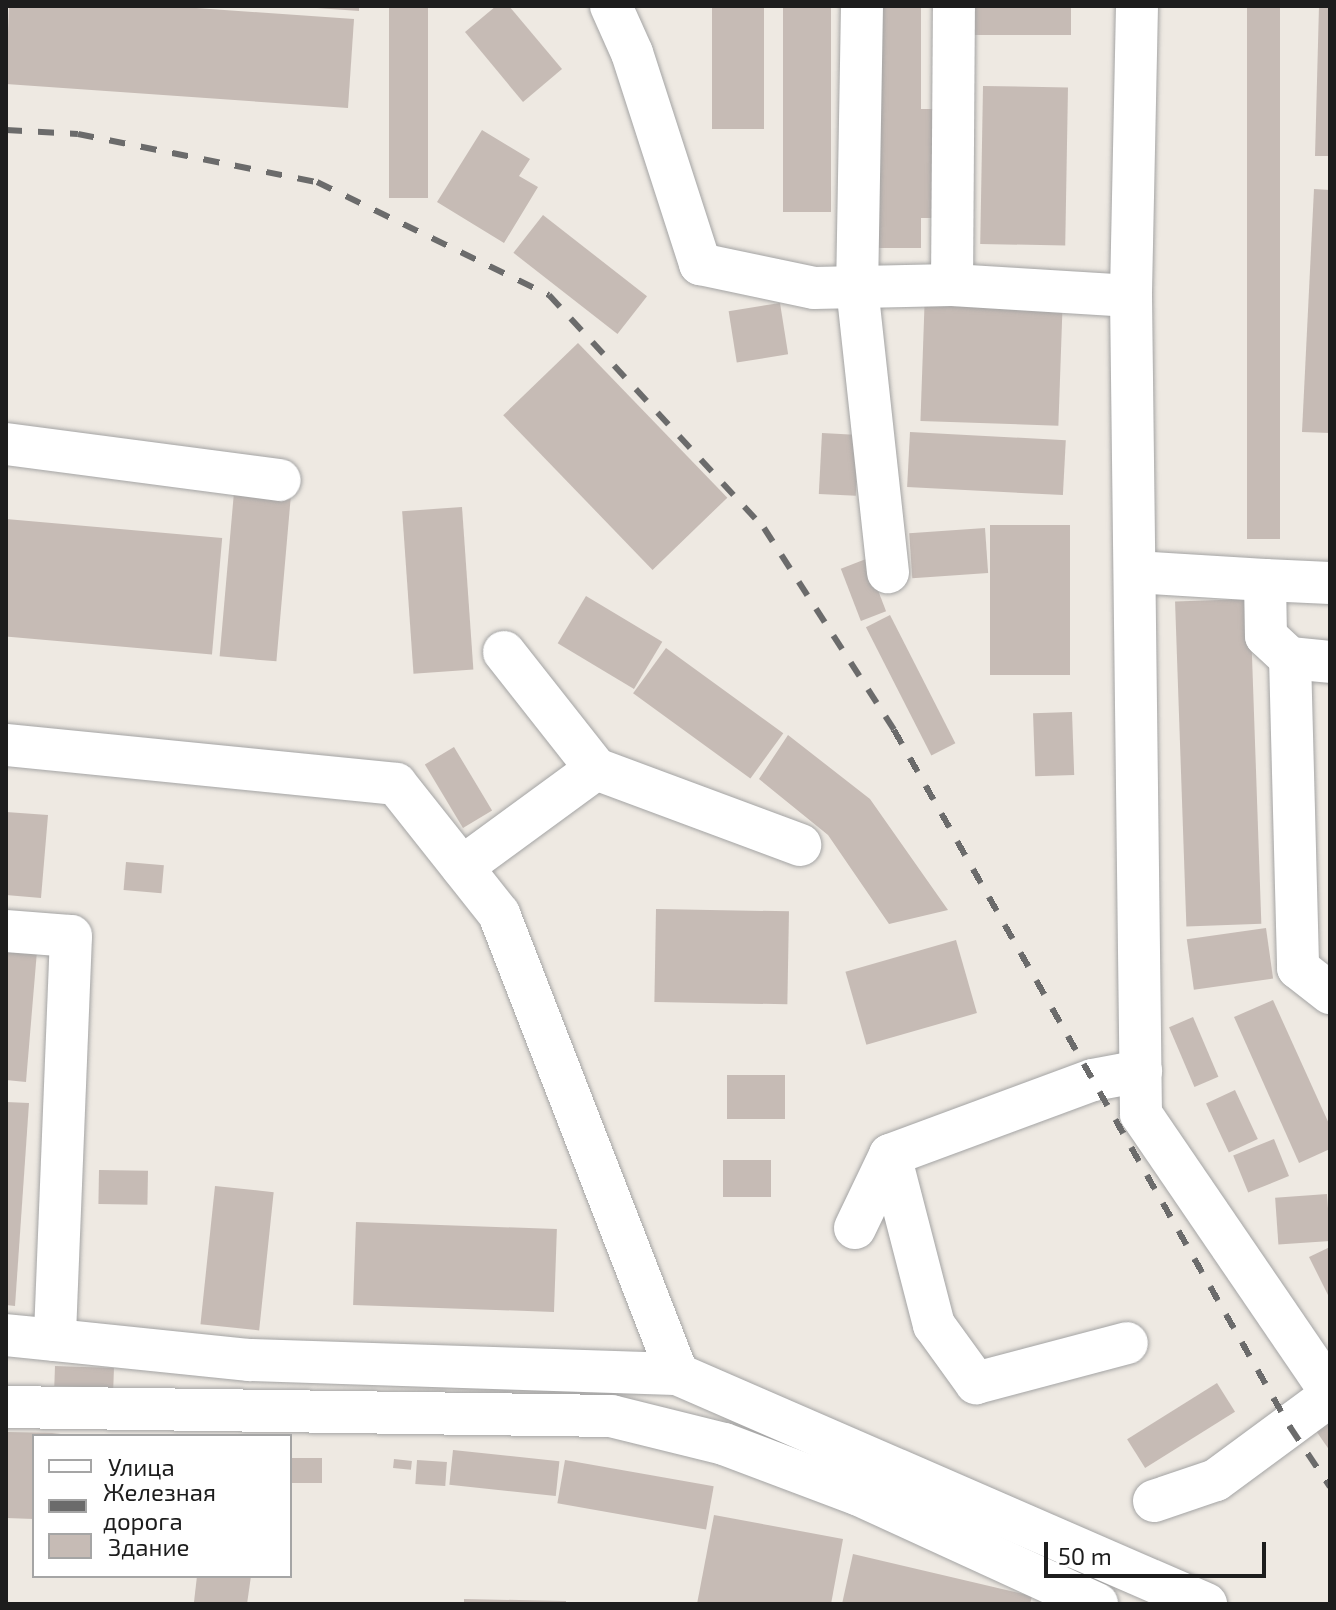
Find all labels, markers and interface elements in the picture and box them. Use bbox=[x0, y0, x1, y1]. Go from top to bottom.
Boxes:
legend bbox=[32, 1434, 292, 1578]
text: Улица bbox=[108, 1452, 175, 1481]
text: Железная дорога bbox=[103, 1477, 216, 1535]
scale bar bbox=[1048, 1526, 1270, 1576]
text: Здание bbox=[108, 1532, 190, 1561]
text: 50 m bbox=[1058, 1541, 1112, 1570]

